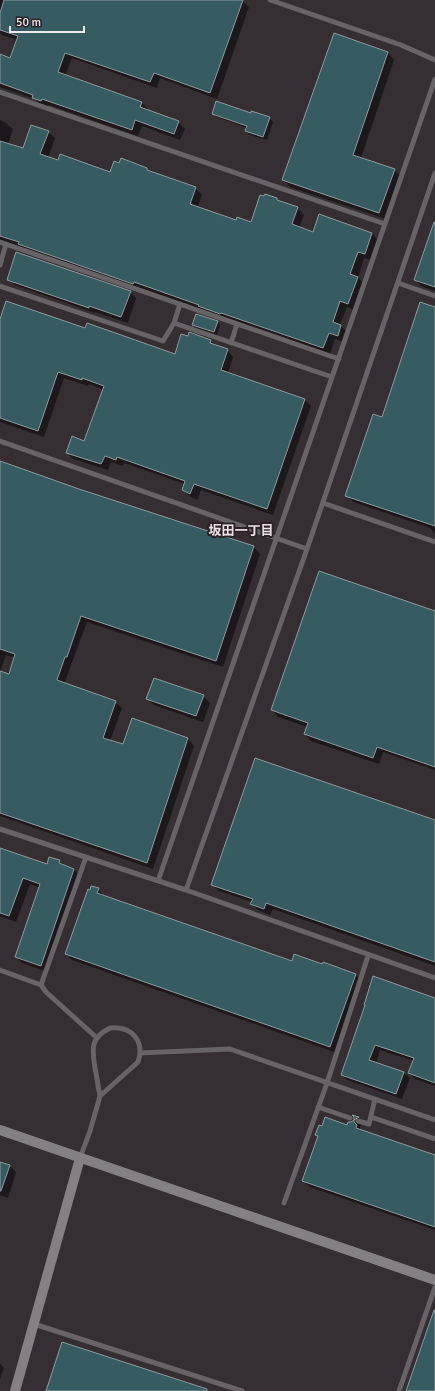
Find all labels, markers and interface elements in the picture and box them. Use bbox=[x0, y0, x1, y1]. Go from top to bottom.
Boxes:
scale bar bbox=[10, 8, 84, 34]
text: 50 m bbox=[16, 15, 41, 30]
district label: 坂田一丁目 bbox=[208, 523, 274, 539]

